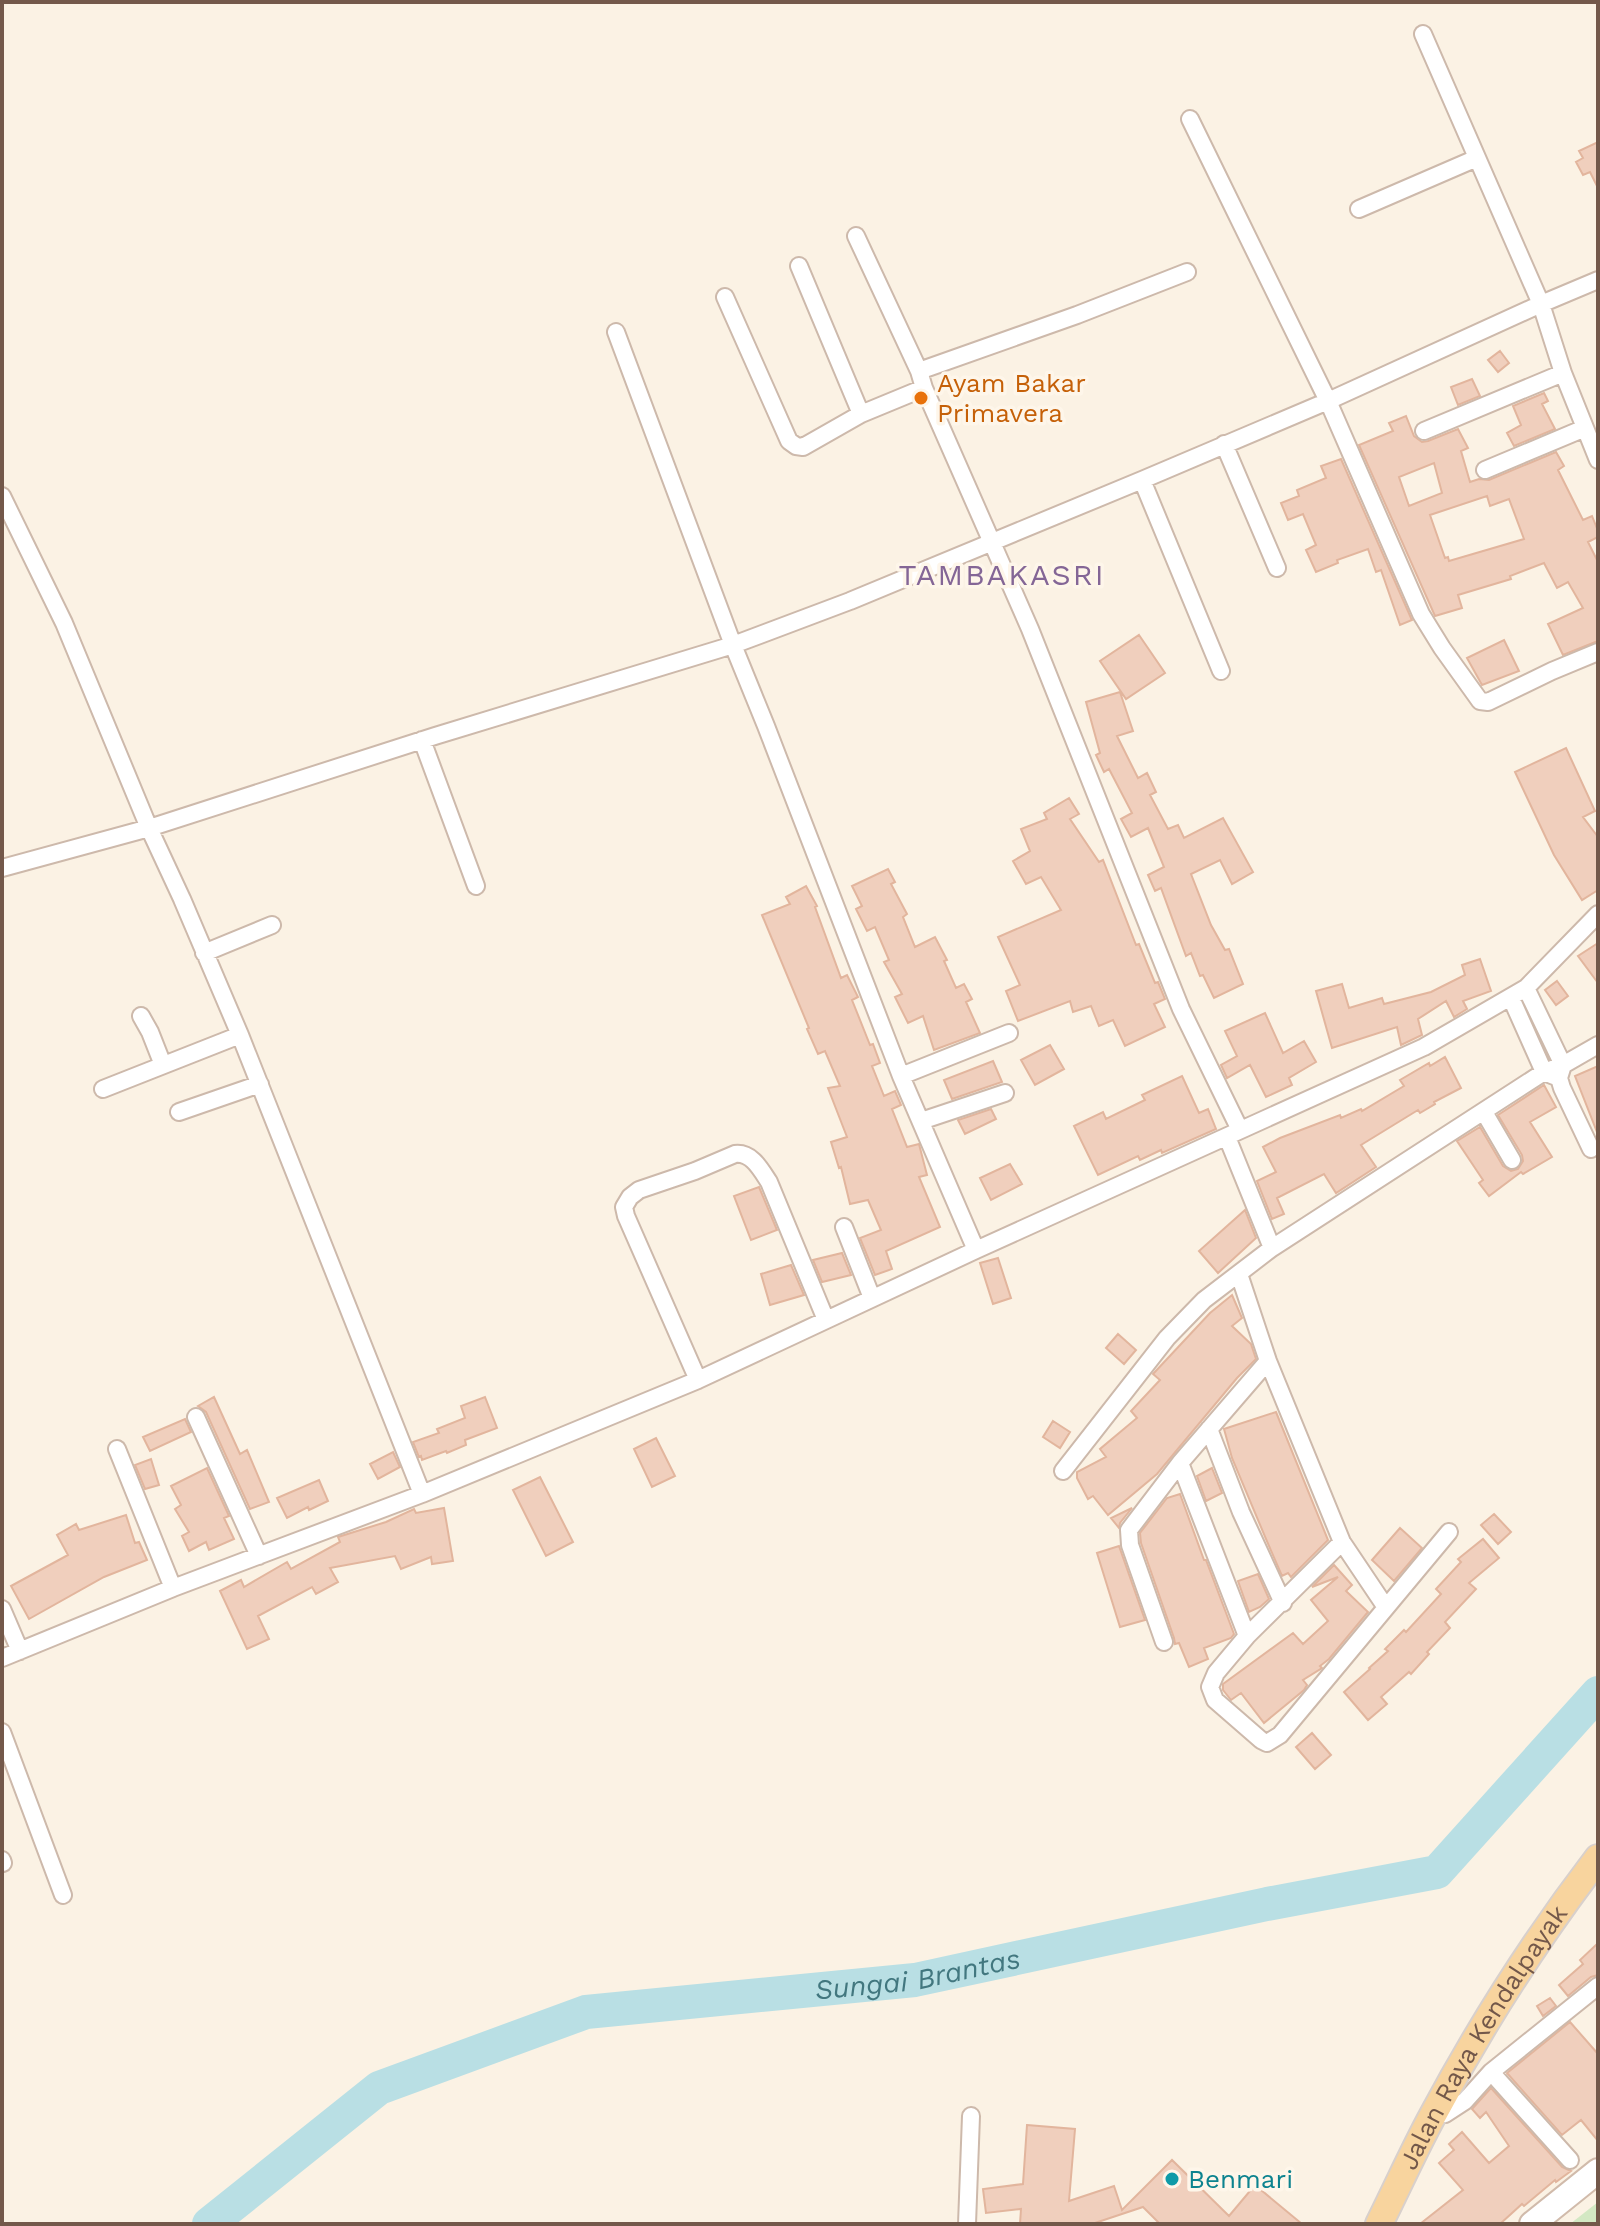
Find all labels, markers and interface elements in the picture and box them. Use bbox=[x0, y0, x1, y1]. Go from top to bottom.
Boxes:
place label: Ayam Bakar Primavera bbox=[937, 368, 1086, 428]
marker: Ayam Bakar Primavera bbox=[912, 389, 930, 407]
district label: TAMBAKASRI bbox=[898, 557, 1106, 592]
street label: Jalan Raya Kendalpayak bbox=[1393, 1899, 1574, 2174]
water label: Sungai Brantas bbox=[813, 1942, 1023, 2007]
place label: Benmari bbox=[1188, 2164, 1293, 2194]
marker: Benmari bbox=[1163, 2170, 1181, 2188]

